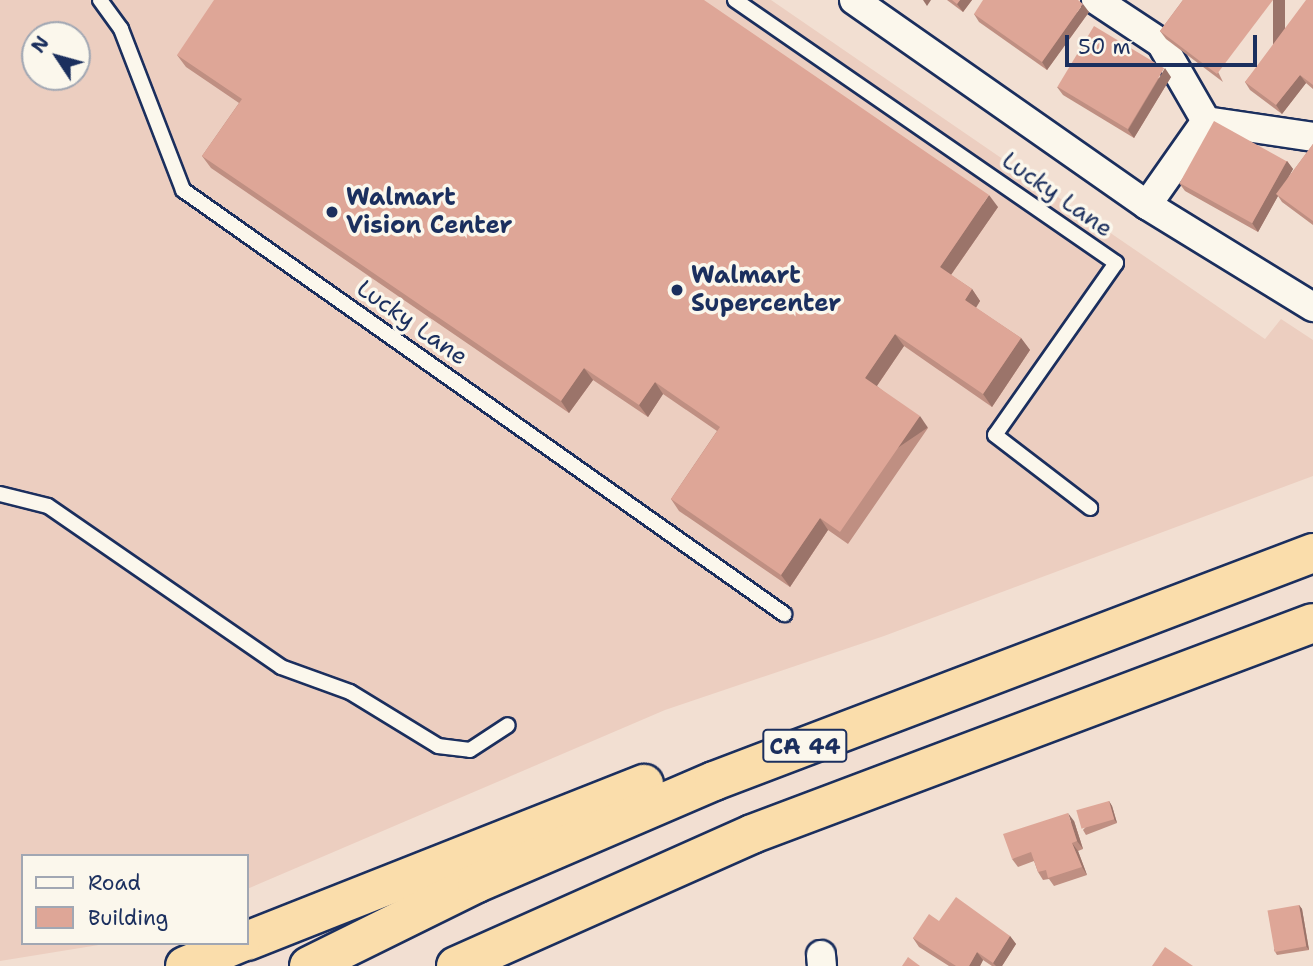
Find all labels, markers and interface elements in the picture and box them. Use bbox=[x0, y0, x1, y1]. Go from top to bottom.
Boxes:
north arrow bbox=[21, 21, 91, 91]
scale bar bbox=[1068, 21, 1260, 65]
text: N bbox=[26, 31, 55, 58]
text: 50 m bbox=[1078, 33, 1131, 61]
street label: Lucky Lane bbox=[996, 146, 1118, 244]
place label: Walmart Vision Center bbox=[346, 184, 513, 240]
marker: Walmart Vision Center bbox=[324, 204, 340, 220]
place label: Walmart Supercenter bbox=[691, 262, 841, 318]
street label: Lucky Lane bbox=[351, 274, 473, 372]
marker: Walmart Supercenter bbox=[669, 282, 685, 298]
road number: CA 44 bbox=[761, 726, 849, 766]
legend bbox=[21, 854, 248, 945]
text: Road bbox=[88, 869, 141, 897]
text: Building bbox=[88, 904, 168, 932]

